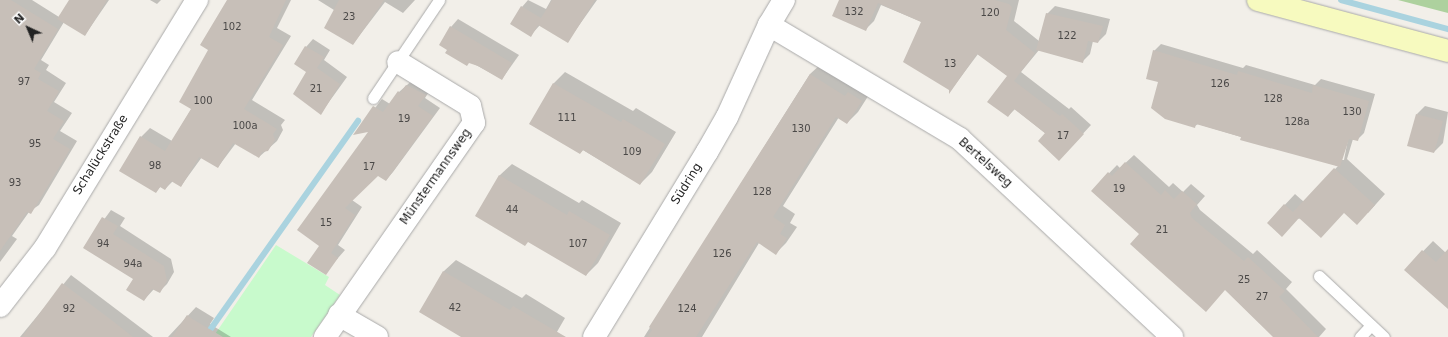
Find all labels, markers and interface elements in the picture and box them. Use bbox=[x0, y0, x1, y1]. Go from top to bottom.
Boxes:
house number: 132 bbox=[844, 6, 864, 18]
house number: 120 bbox=[980, 7, 1000, 19]
north arrow bbox=[8, 8, 48, 48]
text: N bbox=[11, 11, 27, 27]
house number: 23 bbox=[343, 11, 355, 23]
house number: 102 bbox=[222, 21, 242, 33]
house number: 122 bbox=[1057, 30, 1077, 42]
house number: 13 bbox=[944, 58, 956, 70]
house number: 97 bbox=[18, 76, 30, 88]
house number: 126 bbox=[1210, 78, 1230, 90]
house number: 21 bbox=[310, 83, 322, 95]
house number: 128 bbox=[1263, 93, 1283, 105]
house number: 100 bbox=[193, 95, 213, 107]
house number: 130 bbox=[1342, 106, 1362, 118]
street label: Schalückstraße bbox=[71, 112, 131, 198]
house number: 111 bbox=[557, 112, 577, 124]
house number: 19 bbox=[398, 113, 410, 125]
house number: 128a bbox=[1284, 116, 1310, 128]
house number: 100a bbox=[232, 120, 258, 132]
house number: 130 bbox=[791, 123, 811, 135]
street label: Münstermannsweg bbox=[397, 126, 475, 228]
house number: 17 bbox=[1057, 130, 1069, 142]
street label: Bertelsweg bbox=[955, 135, 1015, 191]
house number: 95 bbox=[29, 138, 41, 150]
house number: 109 bbox=[622, 146, 642, 158]
house number: 98 bbox=[149, 160, 161, 172]
house number: 17 bbox=[363, 161, 375, 173]
street label: Südring bbox=[669, 161, 705, 207]
house number: 93 bbox=[9, 177, 21, 189]
house number: 19 bbox=[1113, 183, 1125, 195]
house number: 128 bbox=[752, 186, 772, 198]
house number: 44 bbox=[506, 204, 518, 216]
house number: 15 bbox=[320, 217, 332, 229]
house number: 21 bbox=[1156, 224, 1168, 236]
house number: 94 bbox=[97, 238, 109, 250]
house number: 107 bbox=[568, 238, 588, 250]
house number: 126 bbox=[712, 248, 732, 260]
house number: 94a bbox=[124, 258, 142, 270]
house number: 25 bbox=[1238, 274, 1250, 286]
house number: 27 bbox=[1256, 291, 1268, 303]
house number: 42 bbox=[449, 302, 461, 314]
house number: 92 bbox=[63, 303, 75, 315]
house number: 124 bbox=[677, 303, 697, 315]

